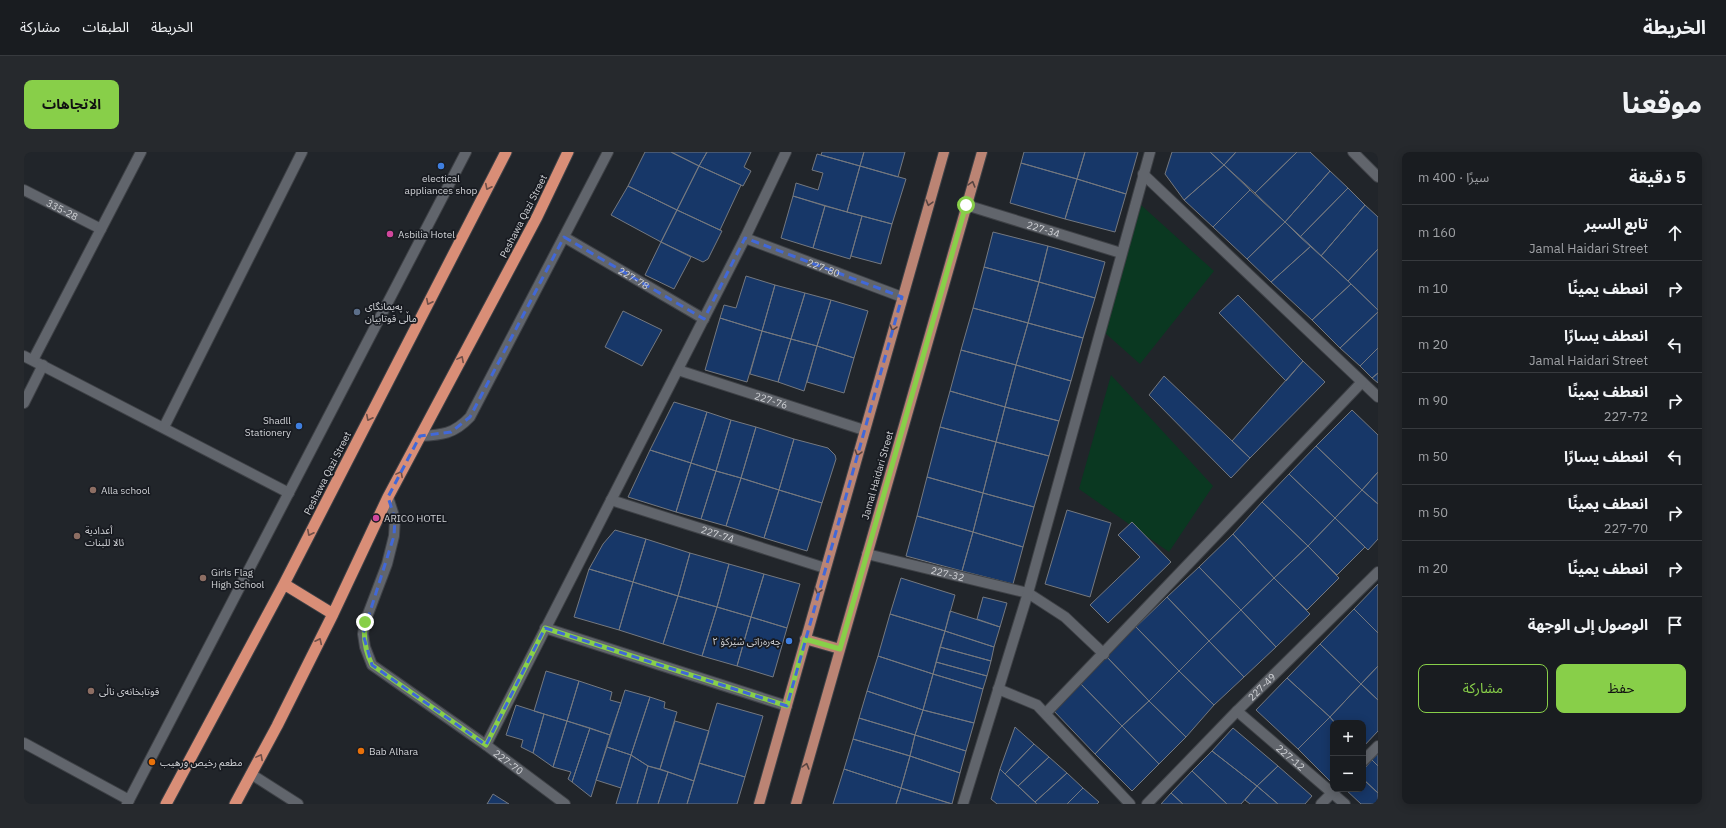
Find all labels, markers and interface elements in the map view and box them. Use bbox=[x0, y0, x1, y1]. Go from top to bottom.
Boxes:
text: الخريطة bbox=[1643, 15, 1706, 39]
text: مشاركة bbox=[20, 18, 60, 36]
text: الطبقات bbox=[82, 18, 129, 36]
text: الخريطة bbox=[151, 18, 193, 36]
button: الاتجاهات bbox=[24, 80, 119, 129]
text: موقعنا bbox=[1622, 84, 1702, 121]
marker: electical appliances shop bbox=[436, 161, 446, 171]
text: 5 دقيقة bbox=[1629, 166, 1686, 188]
text: سيرًا · 400 m bbox=[1418, 169, 1489, 186]
place label: electical appliances shop bbox=[405, 172, 478, 197]
street label: Peshawa Qazi Street bbox=[497, 172, 550, 260]
one-way arrow bbox=[967, 180, 976, 187]
one-way arrow bbox=[486, 182, 493, 190]
street label: 335-28 bbox=[44, 196, 80, 223]
route start bbox=[957, 196, 975, 214]
one-way arrow bbox=[925, 199, 934, 206]
text: تابع السير bbox=[1584, 214, 1648, 233]
street label: 227-34 bbox=[1025, 218, 1061, 241]
icon: ahead bbox=[1664, 222, 1686, 244]
text: 160 m bbox=[1418, 224, 1456, 241]
place label: Asbilia Hotel bbox=[398, 228, 455, 241]
marker: Asbilia Hotel bbox=[385, 229, 395, 239]
text: Jamal Haidari Street bbox=[1529, 240, 1648, 257]
street label: 227-80 bbox=[805, 256, 842, 280]
street label: 227-78 bbox=[616, 264, 652, 293]
icon: right bbox=[1664, 278, 1686, 300]
text: انعطف يمينًا bbox=[1568, 279, 1648, 298]
text: 10 m bbox=[1418, 280, 1448, 297]
one-way arrow bbox=[426, 298, 434, 305]
place label: پەیمانگای ماڵی قوتابیان bbox=[365, 300, 417, 325]
marker: پەیمانگای ماڵی قوتابیان bbox=[352, 307, 362, 317]
one-way arrow bbox=[889, 324, 898, 331]
text: انعطف يسارًا bbox=[1564, 326, 1648, 345]
icon: left bbox=[1664, 334, 1686, 356]
text: 20 m bbox=[1418, 336, 1448, 353]
text: Jamal Haidari Street bbox=[1529, 352, 1648, 369]
one-way arrow bbox=[456, 356, 464, 363]
text: انعطف يمينًا bbox=[1568, 382, 1648, 401]
street label: 227-76 bbox=[753, 389, 789, 412]
icon: right bbox=[1664, 390, 1686, 412]
text: 90 m bbox=[1418, 392, 1448, 409]
text: 227-72 bbox=[1604, 408, 1648, 425]
place label: Shadll Stationery bbox=[245, 414, 291, 439]
one-way arrow bbox=[367, 414, 374, 421]
marker: Shadll Stationery bbox=[294, 421, 304, 431]
street label: Peshawa Qazi Street bbox=[301, 429, 354, 517]
street label: Jamal Haidari Street bbox=[859, 429, 896, 521]
icon: left bbox=[1664, 446, 1686, 468]
text: انعطف يسارًا bbox=[1564, 447, 1648, 466]
text: 50 m bbox=[1418, 448, 1448, 465]
one-way arrow bbox=[854, 450, 862, 456]
one-way arrow bbox=[395, 471, 403, 478]
place label: Alla school bbox=[101, 484, 150, 497]
marker: Alla school bbox=[88, 485, 98, 495]
text: انعطف يمينًا bbox=[1568, 494, 1648, 513]
icon: right bbox=[1664, 502, 1686, 524]
text: 50 m bbox=[1418, 504, 1448, 521]
place label: ARICO HOTEL bbox=[384, 512, 447, 525]
marker: ARICO HOTEL bbox=[371, 513, 381, 523]
text: 227-70 bbox=[1604, 520, 1648, 537]
street label: 227-74 bbox=[699, 523, 736, 546]
place label: أعدادية ئالا للبنات bbox=[85, 524, 124, 549]
one-way arrow bbox=[307, 529, 315, 537]
marker: أعدادية ئالا للبنات bbox=[72, 531, 82, 541]
icon: right bbox=[1664, 558, 1686, 580]
text: انعطف يمينًا bbox=[1568, 559, 1648, 578]
text: 20 m bbox=[1418, 560, 1448, 577]
street label: 227-32 bbox=[929, 564, 966, 584]
place label: Girls Flag High School bbox=[211, 566, 265, 591]
marker: Girls Flag High School bbox=[198, 573, 208, 583]
one-way arrow bbox=[814, 588, 823, 595]
route end bbox=[356, 613, 374, 631]
icon: arrive bbox=[1664, 614, 1686, 636]
text: الوصول إلى الوجهة bbox=[1528, 615, 1648, 634]
place label: چەرەزاتی شێرکۆ ٢ bbox=[712, 635, 781, 648]
marker: چەرەزاتی شێرکۆ ٢ bbox=[784, 636, 794, 646]
one-way arrow bbox=[314, 638, 322, 646]
button: مشاركة bbox=[1418, 664, 1548, 713]
button: حفظ bbox=[1556, 664, 1686, 713]
street label: 227-49 bbox=[1245, 671, 1279, 704]
place label: قوتابخانەی ناڵی bbox=[99, 684, 160, 698]
marker: قوتابخانەی ناڵی bbox=[86, 686, 96, 696]
map controls bbox=[1330, 720, 1366, 792]
button: + bbox=[1330, 720, 1366, 756]
street label: 227-12 bbox=[1273, 742, 1308, 774]
place label: Bab Alhara bbox=[369, 745, 419, 758]
marker: Bab Alhara bbox=[356, 746, 366, 756]
street label: 227-70 bbox=[491, 747, 526, 778]
one-way arrow bbox=[255, 754, 263, 761]
place label: مطعم رخيص ورهيب bbox=[160, 756, 242, 770]
button: − bbox=[1330, 756, 1366, 792]
marker: مطعم رخيص ورهيب bbox=[147, 757, 157, 767]
one-way arrow bbox=[801, 763, 810, 770]

